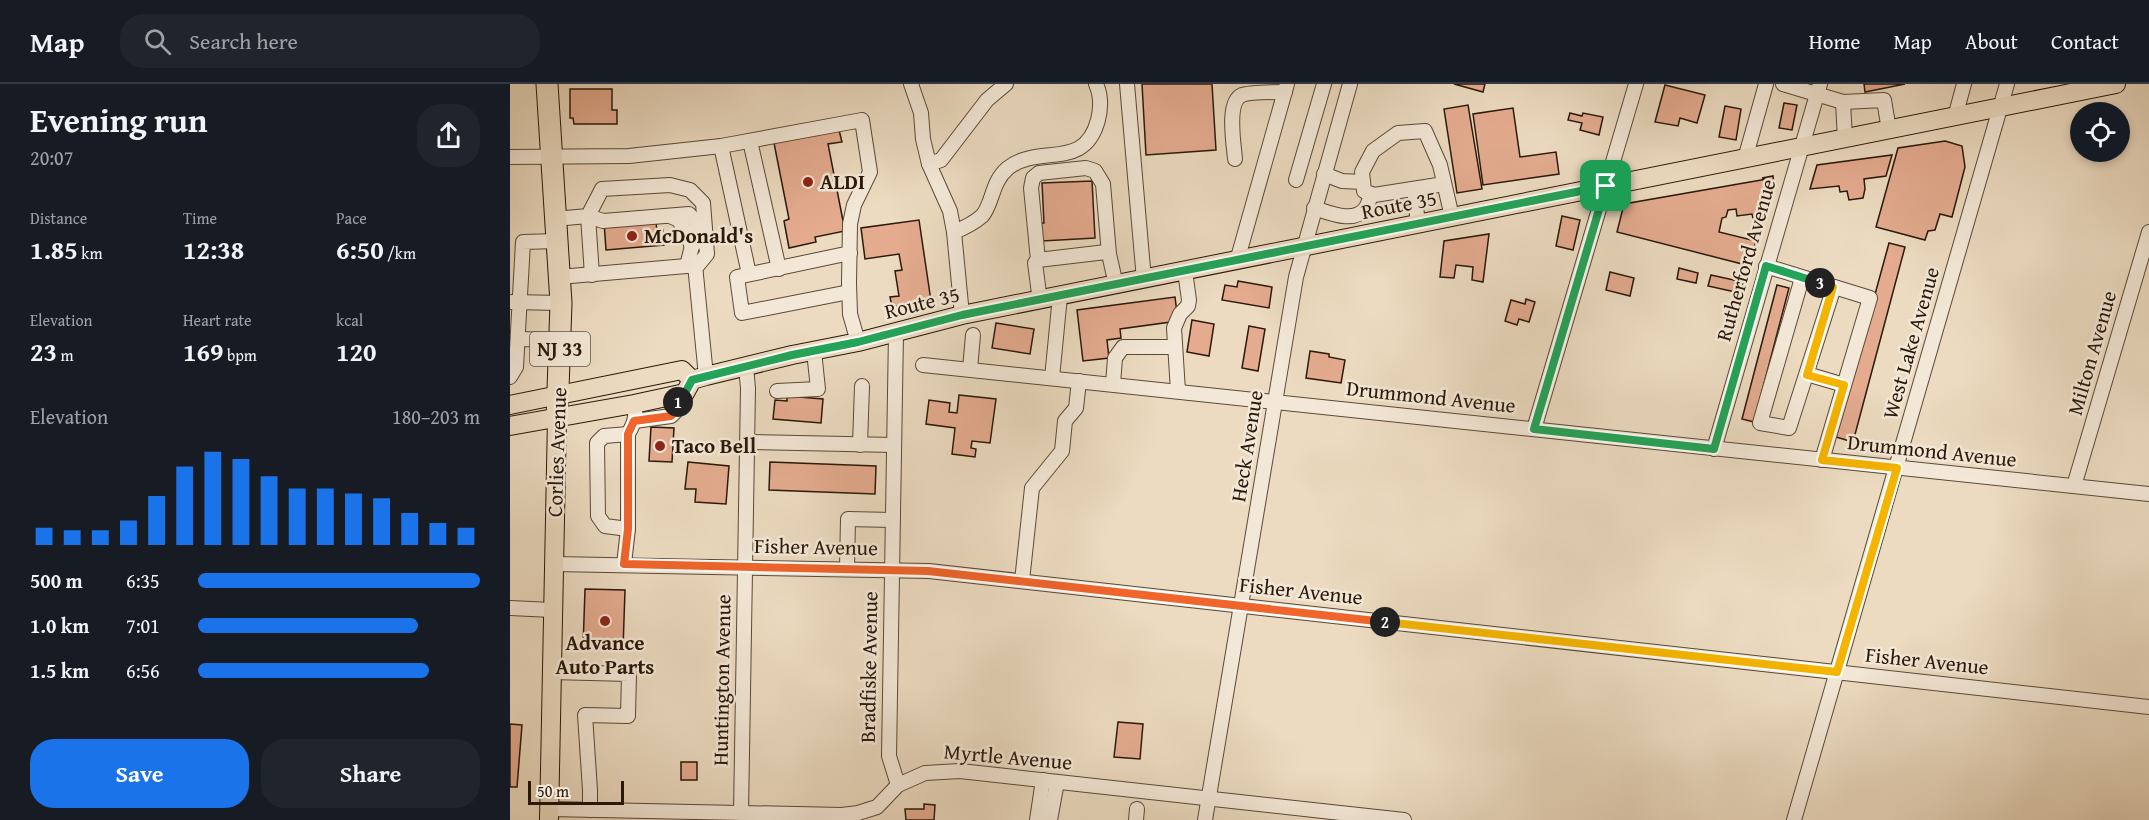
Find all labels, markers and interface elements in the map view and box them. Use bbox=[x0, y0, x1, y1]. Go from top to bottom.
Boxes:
search box bbox=[120, 14, 540, 68]
text: Map bbox=[30, 21, 84, 62]
icon: search bbox=[141, 25, 174, 58]
text: Search here bbox=[189, 25, 298, 57]
text: Home bbox=[1809, 26, 1860, 57]
text: Map bbox=[1893, 26, 1932, 57]
text: About bbox=[1965, 26, 2018, 57]
text: Contact bbox=[2051, 26, 2119, 57]
text: Evening run bbox=[30, 96, 207, 144]
map controls bbox=[2070, 102, 2130, 162]
button: locate bbox=[2070, 102, 2130, 162]
button: share bbox=[417, 104, 480, 167]
text: 20:07 bbox=[30, 143, 73, 172]
pin bbox=[1580, 160, 1631, 211]
place label: ALDI bbox=[820, 166, 865, 197]
icon: arrive bbox=[1589, 169, 1622, 202]
marker: ALDI bbox=[801, 175, 815, 189]
street label: Rutherford Avenue bbox=[1708, 175, 1784, 345]
street label: Route 35 bbox=[1359, 182, 1439, 227]
text: Distance bbox=[30, 206, 87, 230]
text: Time bbox=[183, 206, 217, 230]
text: Pace bbox=[336, 206, 367, 230]
place label: McDonald's bbox=[644, 220, 753, 251]
marker: McDonald's bbox=[625, 229, 639, 243]
text: 1.85 bbox=[30, 230, 78, 269]
text: 12:38 bbox=[183, 230, 244, 269]
text: 6:50 bbox=[336, 230, 384, 269]
text: km bbox=[78, 241, 102, 265]
text: /km bbox=[384, 241, 416, 265]
street label: West Lake Avenue bbox=[1874, 263, 1947, 422]
pin: 3 bbox=[1805, 268, 1835, 298]
text: 3 bbox=[1816, 271, 1824, 295]
street label: Route 35 bbox=[881, 278, 963, 327]
street label: Milton Avenue bbox=[2059, 287, 2124, 419]
text: Elevation bbox=[30, 308, 93, 332]
text: Heart rate bbox=[183, 308, 252, 332]
text: kcal bbox=[336, 308, 363, 332]
text: 23 bbox=[30, 332, 57, 371]
text: 169 bbox=[183, 332, 223, 371]
text: 120 bbox=[336, 332, 376, 371]
road number: NJ 33 bbox=[530, 332, 590, 366]
text: m bbox=[57, 343, 74, 367]
text: bpm bbox=[223, 343, 257, 367]
street label: Drummond Avenue bbox=[1345, 372, 1517, 421]
street label: Corlies Avenue bbox=[539, 386, 574, 517]
pin: 1 bbox=[663, 387, 693, 417]
street label: Heck Avenue bbox=[1222, 388, 1271, 504]
text: 1 bbox=[674, 390, 682, 414]
text: Elevation bbox=[30, 402, 108, 431]
text: 180–203 m bbox=[392, 402, 480, 431]
street label: Drummond Avenue bbox=[1846, 426, 2018, 475]
place label: Taco Bell bbox=[672, 430, 757, 461]
marker: Taco Bell bbox=[653, 439, 667, 453]
street label: Fisher Avenue bbox=[754, 530, 878, 563]
text: 500 m bbox=[30, 566, 83, 595]
text: 6:35 bbox=[126, 566, 160, 595]
street label: Fisher Avenue bbox=[1238, 569, 1364, 612]
street label: Bradfiske Avenue bbox=[852, 591, 885, 743]
street label: Huntington Avenue bbox=[705, 594, 738, 766]
pin: 2 bbox=[1370, 607, 1400, 637]
text: 2 bbox=[1381, 610, 1389, 634]
text: 1.0 km bbox=[30, 611, 89, 640]
text: 7:01 bbox=[126, 611, 160, 640]
marker: Advance Auto Parts bbox=[598, 614, 612, 628]
place label: Advance Auto Parts bbox=[556, 627, 654, 682]
street label: Fisher Avenue bbox=[1864, 639, 1990, 682]
text: 1.5 km bbox=[30, 656, 89, 685]
text: 6:56 bbox=[126, 656, 160, 685]
street label: Myrtle Avenue bbox=[943, 735, 1074, 778]
button: Save bbox=[30, 739, 249, 808]
button: Share bbox=[261, 739, 480, 808]
scale bar bbox=[528, 778, 624, 806]
text: 50 m bbox=[537, 779, 569, 803]

